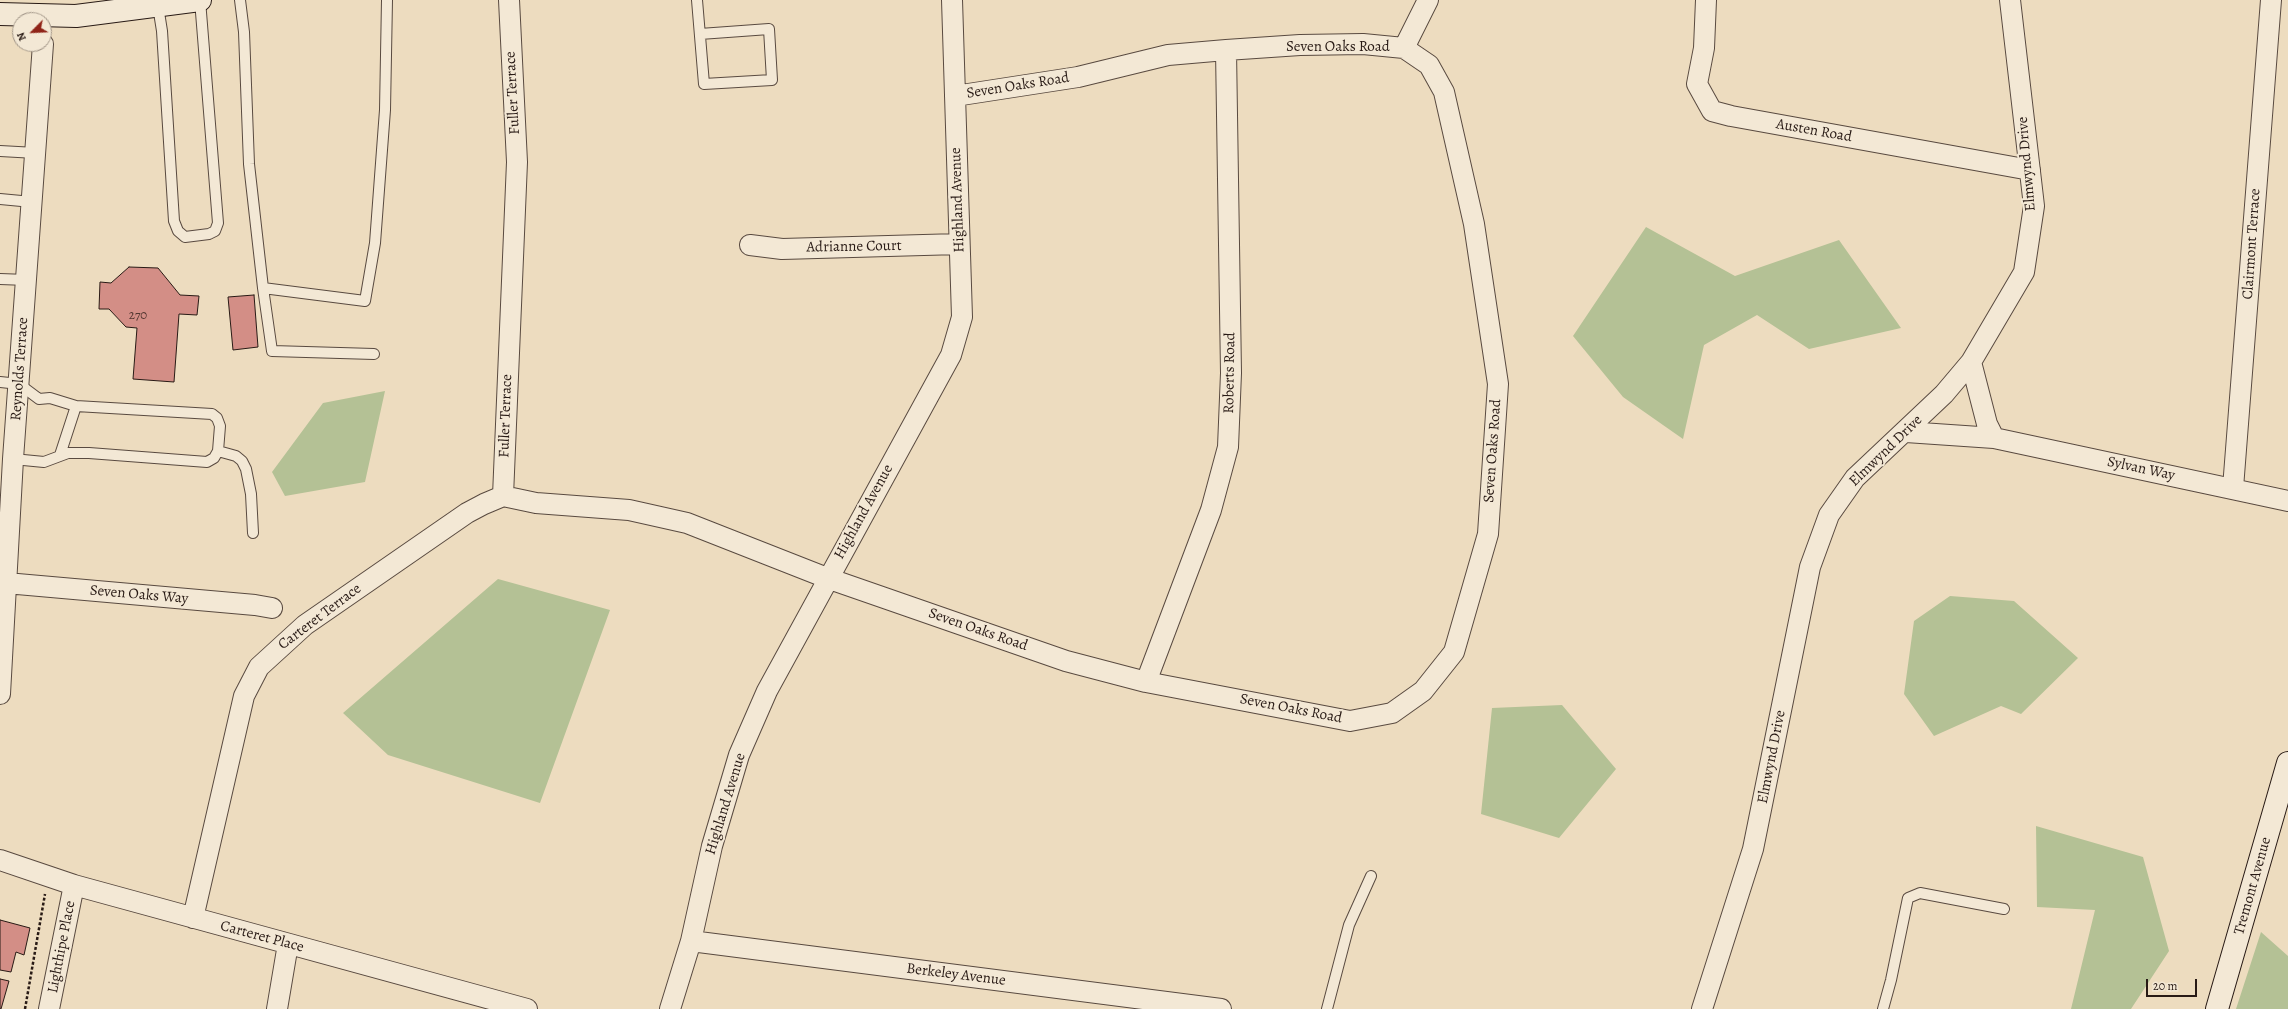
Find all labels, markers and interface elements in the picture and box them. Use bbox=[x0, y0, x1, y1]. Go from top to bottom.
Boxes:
north arrow bbox=[12, 12, 52, 52]
text: N bbox=[13, 30, 30, 43]
street label: Seven Oaks Road bbox=[1286, 38, 1390, 56]
street label: Fuller Terrace bbox=[502, 51, 524, 135]
street label: Seven Oaks Road bbox=[965, 69, 1071, 103]
street label: Austen Road bbox=[1775, 115, 1853, 147]
street label: Elmwynd Drive bbox=[2014, 116, 2040, 212]
street label: Highland Avenue bbox=[947, 147, 969, 253]
street label: Clairmont Terrace bbox=[2239, 188, 2265, 300]
street label: Adrianne Court bbox=[806, 237, 902, 257]
house number: 270 bbox=[129, 308, 147, 324]
street label: Reynolds Terrace bbox=[7, 317, 33, 421]
street label: Roberts Road bbox=[1220, 332, 1240, 414]
street label: Fuller Terrace bbox=[496, 374, 516, 458]
street label: Seven Oaks Road bbox=[1480, 399, 1506, 503]
street label: Elmwynd Drive bbox=[1846, 412, 1926, 490]
street label: Sylvan Way bbox=[2105, 453, 2177, 485]
street label: Highland Avenue bbox=[831, 462, 897, 562]
street label: Carteret Terrace bbox=[275, 580, 365, 654]
street label: Seven Oaks Way bbox=[89, 582, 189, 608]
street label: Seven Oaks Road bbox=[926, 605, 1030, 655]
street label: Seven Oaks Road bbox=[1238, 690, 1344, 728]
street label: Elmwynd Drive bbox=[1754, 709, 1790, 805]
street label: Highland Avenue bbox=[702, 751, 750, 857]
street label: Tremont Avenue bbox=[2230, 835, 2276, 937]
street label: Lighthipe Place bbox=[44, 899, 80, 995]
street label: Carteret Place bbox=[218, 917, 306, 957]
street label: Berkeley Avenue bbox=[905, 960, 1007, 990]
scale bar bbox=[2148, 971, 2199, 997]
text: 20 m bbox=[2153, 978, 2177, 994]

